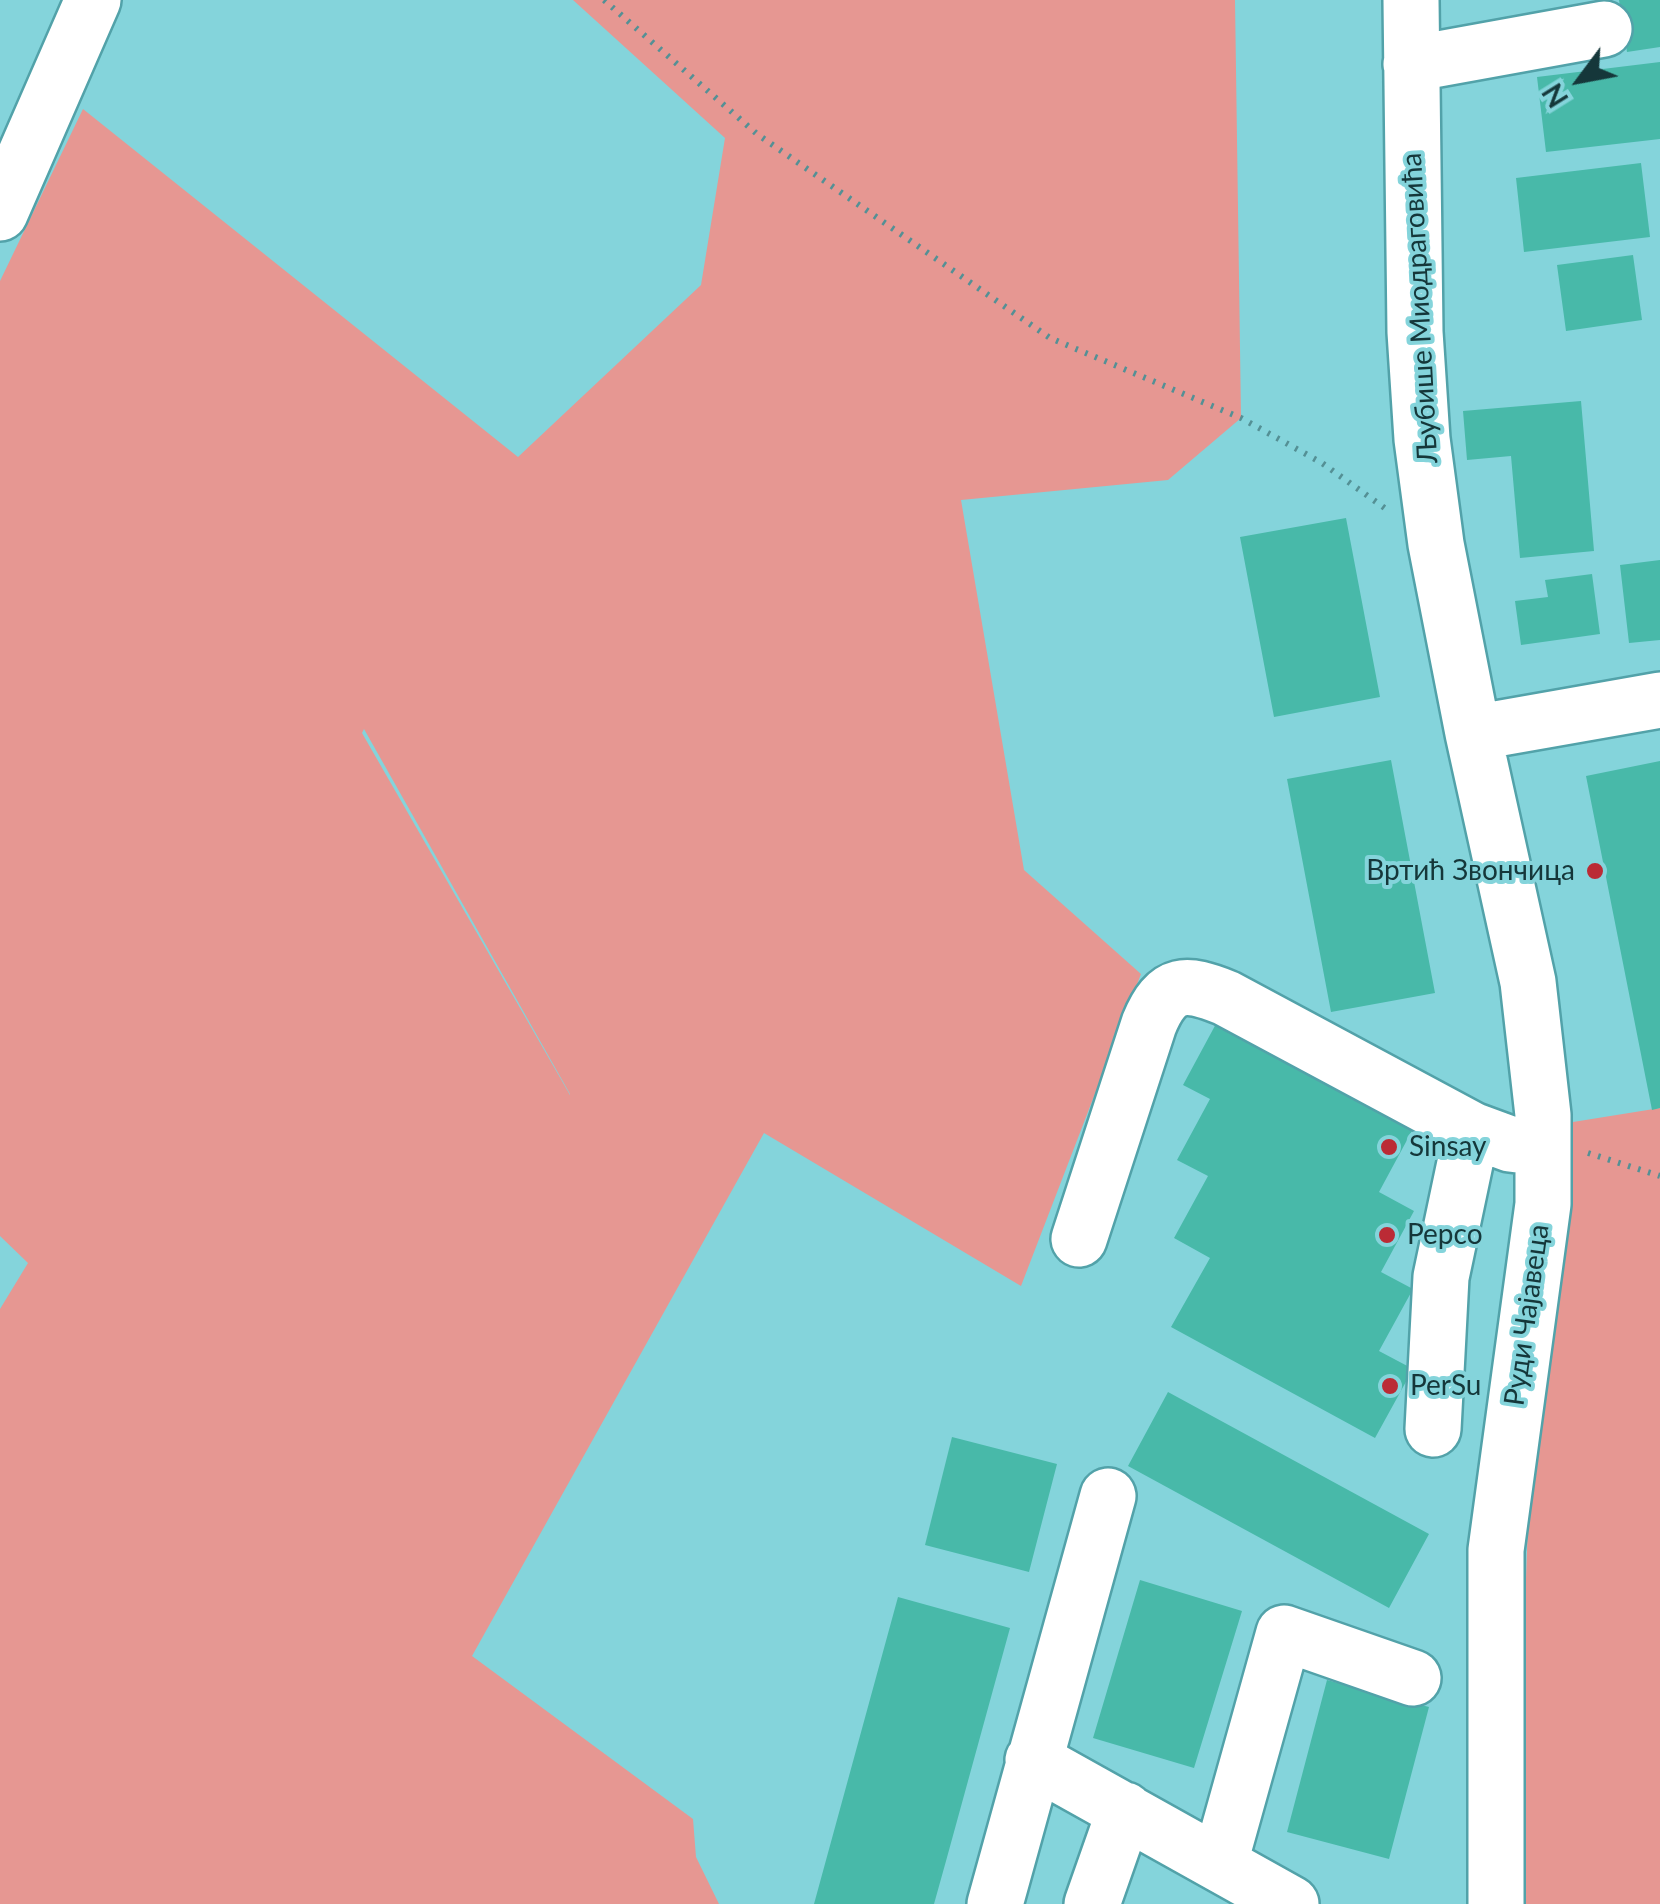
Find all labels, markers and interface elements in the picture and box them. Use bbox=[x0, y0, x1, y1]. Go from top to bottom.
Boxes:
north arrow bbox=[1530, 30, 1630, 130]
text: N bbox=[1534, 78, 1575, 114]
street label: Љубише Миодраговића bbox=[1395, 152, 1445, 464]
place label: Вртић Звончица bbox=[1366, 854, 1575, 888]
marker: Вртић Звончица bbox=[1584, 860, 1606, 882]
place label: Sinsay bbox=[1409, 1130, 1487, 1164]
marker: Sinsay bbox=[1378, 1136, 1400, 1158]
place label: Pepco bbox=[1407, 1218, 1483, 1252]
street label: Руди Чајавеца bbox=[1498, 1222, 1556, 1408]
marker: Pepco bbox=[1376, 1224, 1398, 1246]
place label: PerSu bbox=[1410, 1369, 1481, 1403]
marker: PerSu bbox=[1379, 1375, 1401, 1397]

